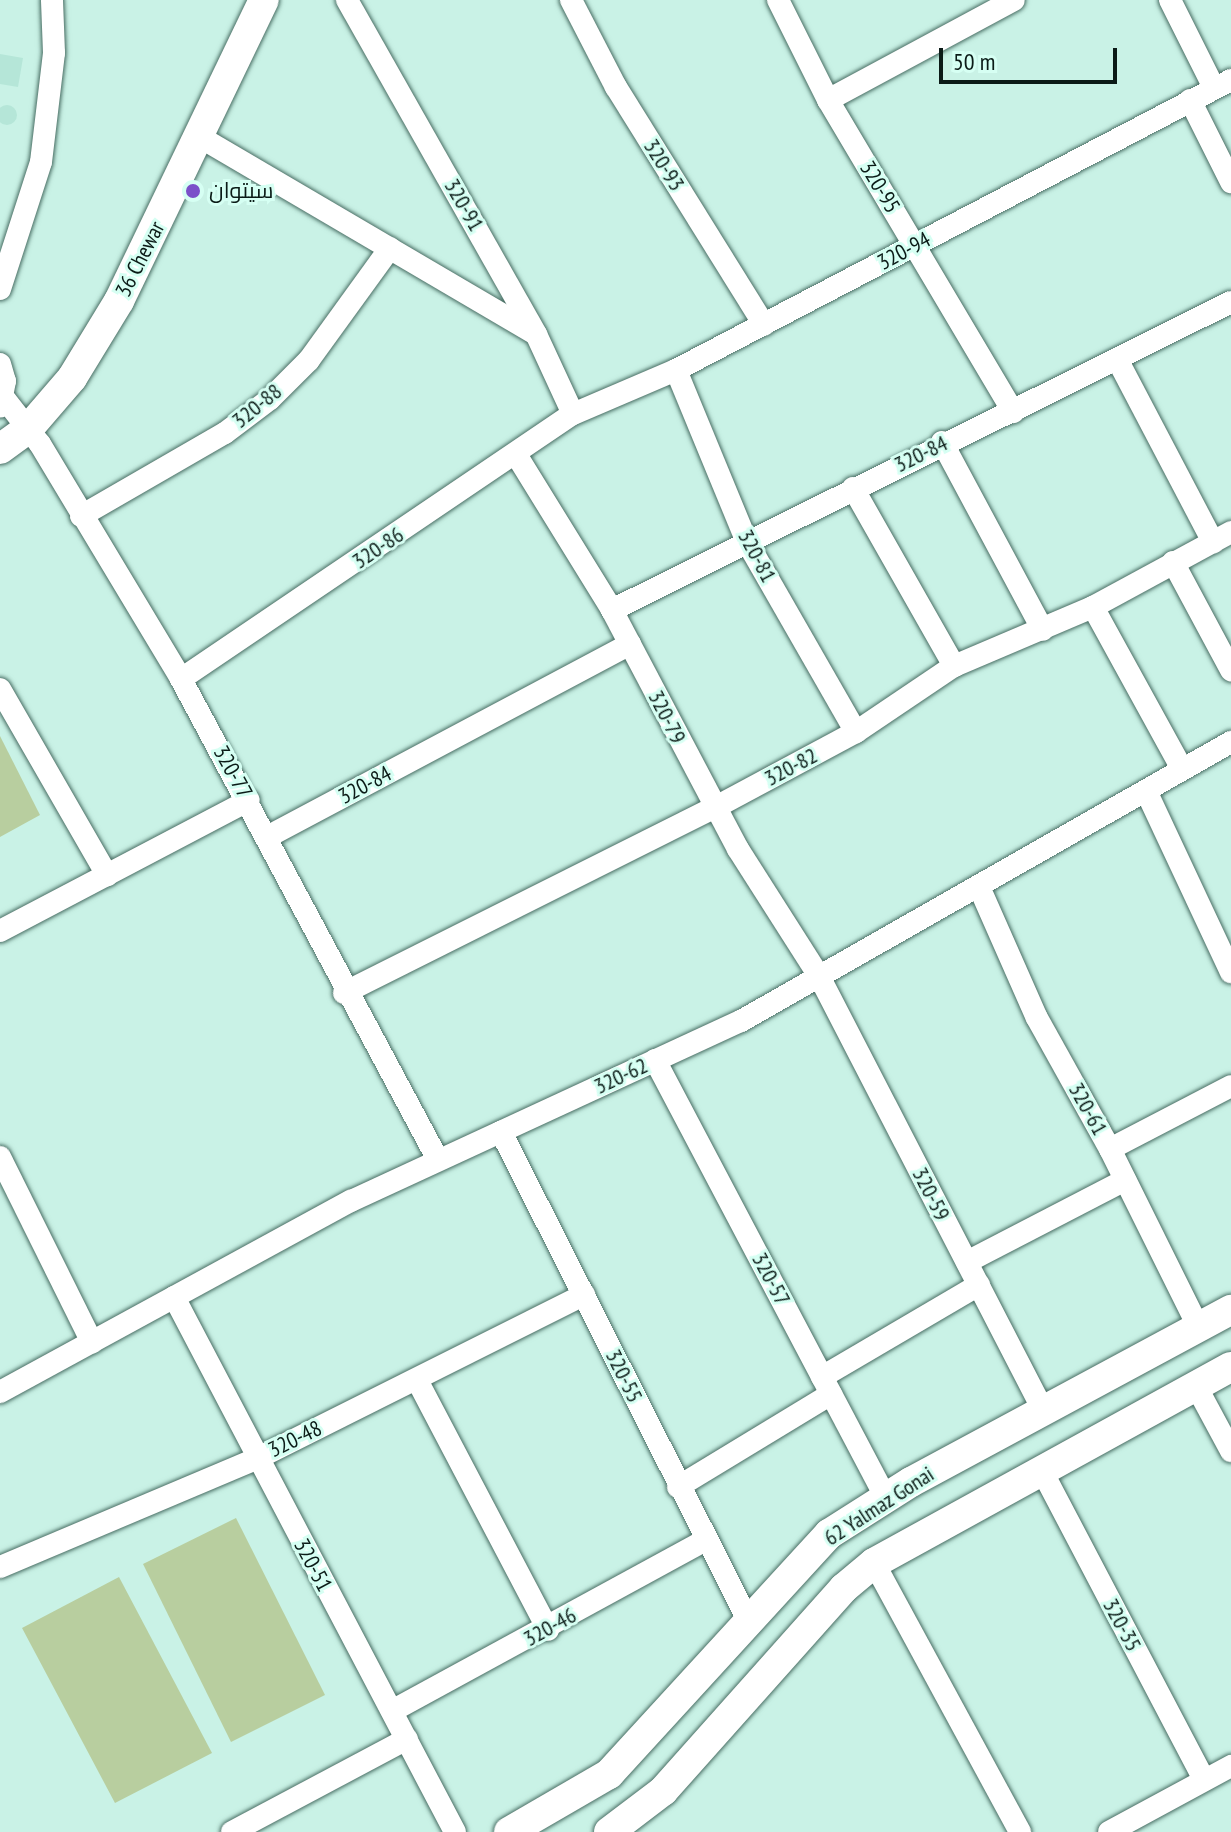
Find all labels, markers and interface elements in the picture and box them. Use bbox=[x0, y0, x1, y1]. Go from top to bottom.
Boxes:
scale bar bbox=[943, 32, 1121, 82]
text: 50 m bbox=[953, 46, 995, 77]
street label: 320-93 bbox=[638, 134, 690, 196]
street label: 320-95 bbox=[854, 156, 906, 218]
street label: 320-91 bbox=[439, 174, 489, 236]
place label: سيتوان bbox=[209, 178, 273, 204]
marker: سيتوان bbox=[184, 182, 202, 200]
street label: 36 Chewar bbox=[110, 217, 170, 301]
street label: 320-94 bbox=[873, 226, 935, 276]
street label: 320-88 bbox=[227, 378, 287, 434]
street label: 320-84 bbox=[890, 430, 952, 478]
street label: 320-86 bbox=[347, 521, 409, 575]
street label: 320-81 bbox=[732, 525, 782, 587]
street label: 320-79 bbox=[643, 686, 691, 748]
street label: 320-77 bbox=[208, 741, 258, 803]
street label: 320-82 bbox=[760, 742, 822, 792]
street label: 320-84 bbox=[334, 760, 396, 810]
street label: 320-62 bbox=[590, 1052, 652, 1100]
street label: 320-61 bbox=[1063, 1078, 1113, 1140]
street label: 320-59 bbox=[907, 1163, 955, 1225]
street label: 320-57 bbox=[746, 1248, 796, 1310]
street label: 320-55 bbox=[600, 1345, 648, 1407]
street label: 320-48 bbox=[264, 1415, 326, 1463]
street label: 62 Yalmaz Gonai bbox=[819, 1461, 939, 1551]
street label: 320-51 bbox=[288, 1534, 338, 1596]
street label: 320-35 bbox=[1097, 1594, 1147, 1656]
street label: 320-46 bbox=[519, 1602, 581, 1652]

